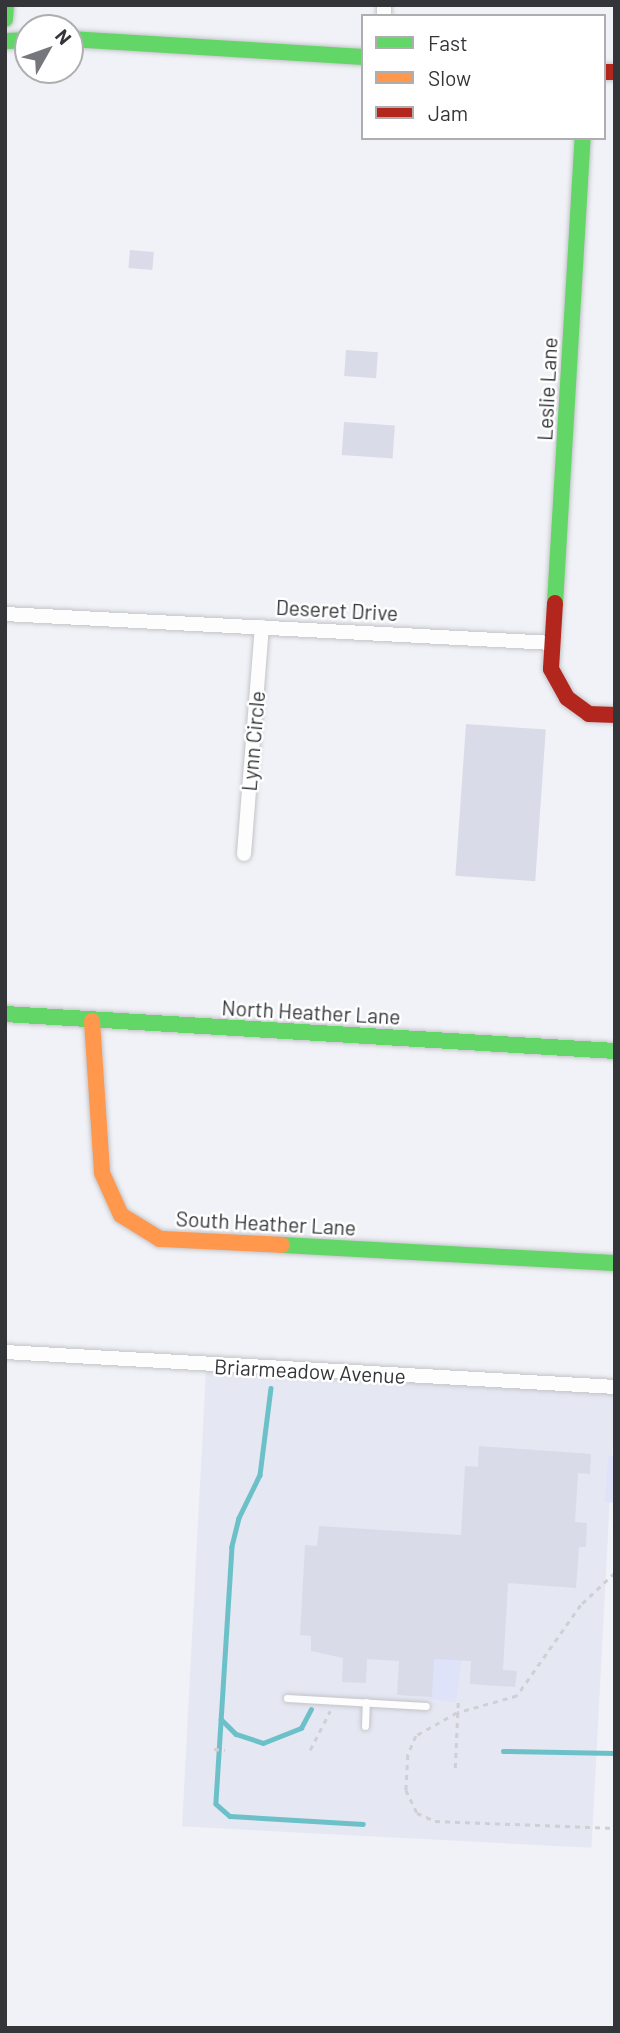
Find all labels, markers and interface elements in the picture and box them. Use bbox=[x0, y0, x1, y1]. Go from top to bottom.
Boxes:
north arrow bbox=[14, 14, 84, 84]
legend bbox=[361, 14, 606, 140]
text: N bbox=[51, 24, 77, 49]
text: Fast bbox=[428, 30, 468, 55]
text: Slow bbox=[428, 65, 471, 90]
text: Jam bbox=[428, 100, 468, 125]
street label: Leslie Lane bbox=[532, 337, 562, 441]
street label: Deseret Drive bbox=[275, 594, 399, 626]
street label: Lynn Circle bbox=[236, 690, 270, 792]
street label: North Heather Lane bbox=[221, 995, 401, 1029]
street label: South Heather Lane bbox=[175, 1206, 357, 1240]
street label: Briarmeadow Avenue bbox=[213, 1353, 407, 1389]

